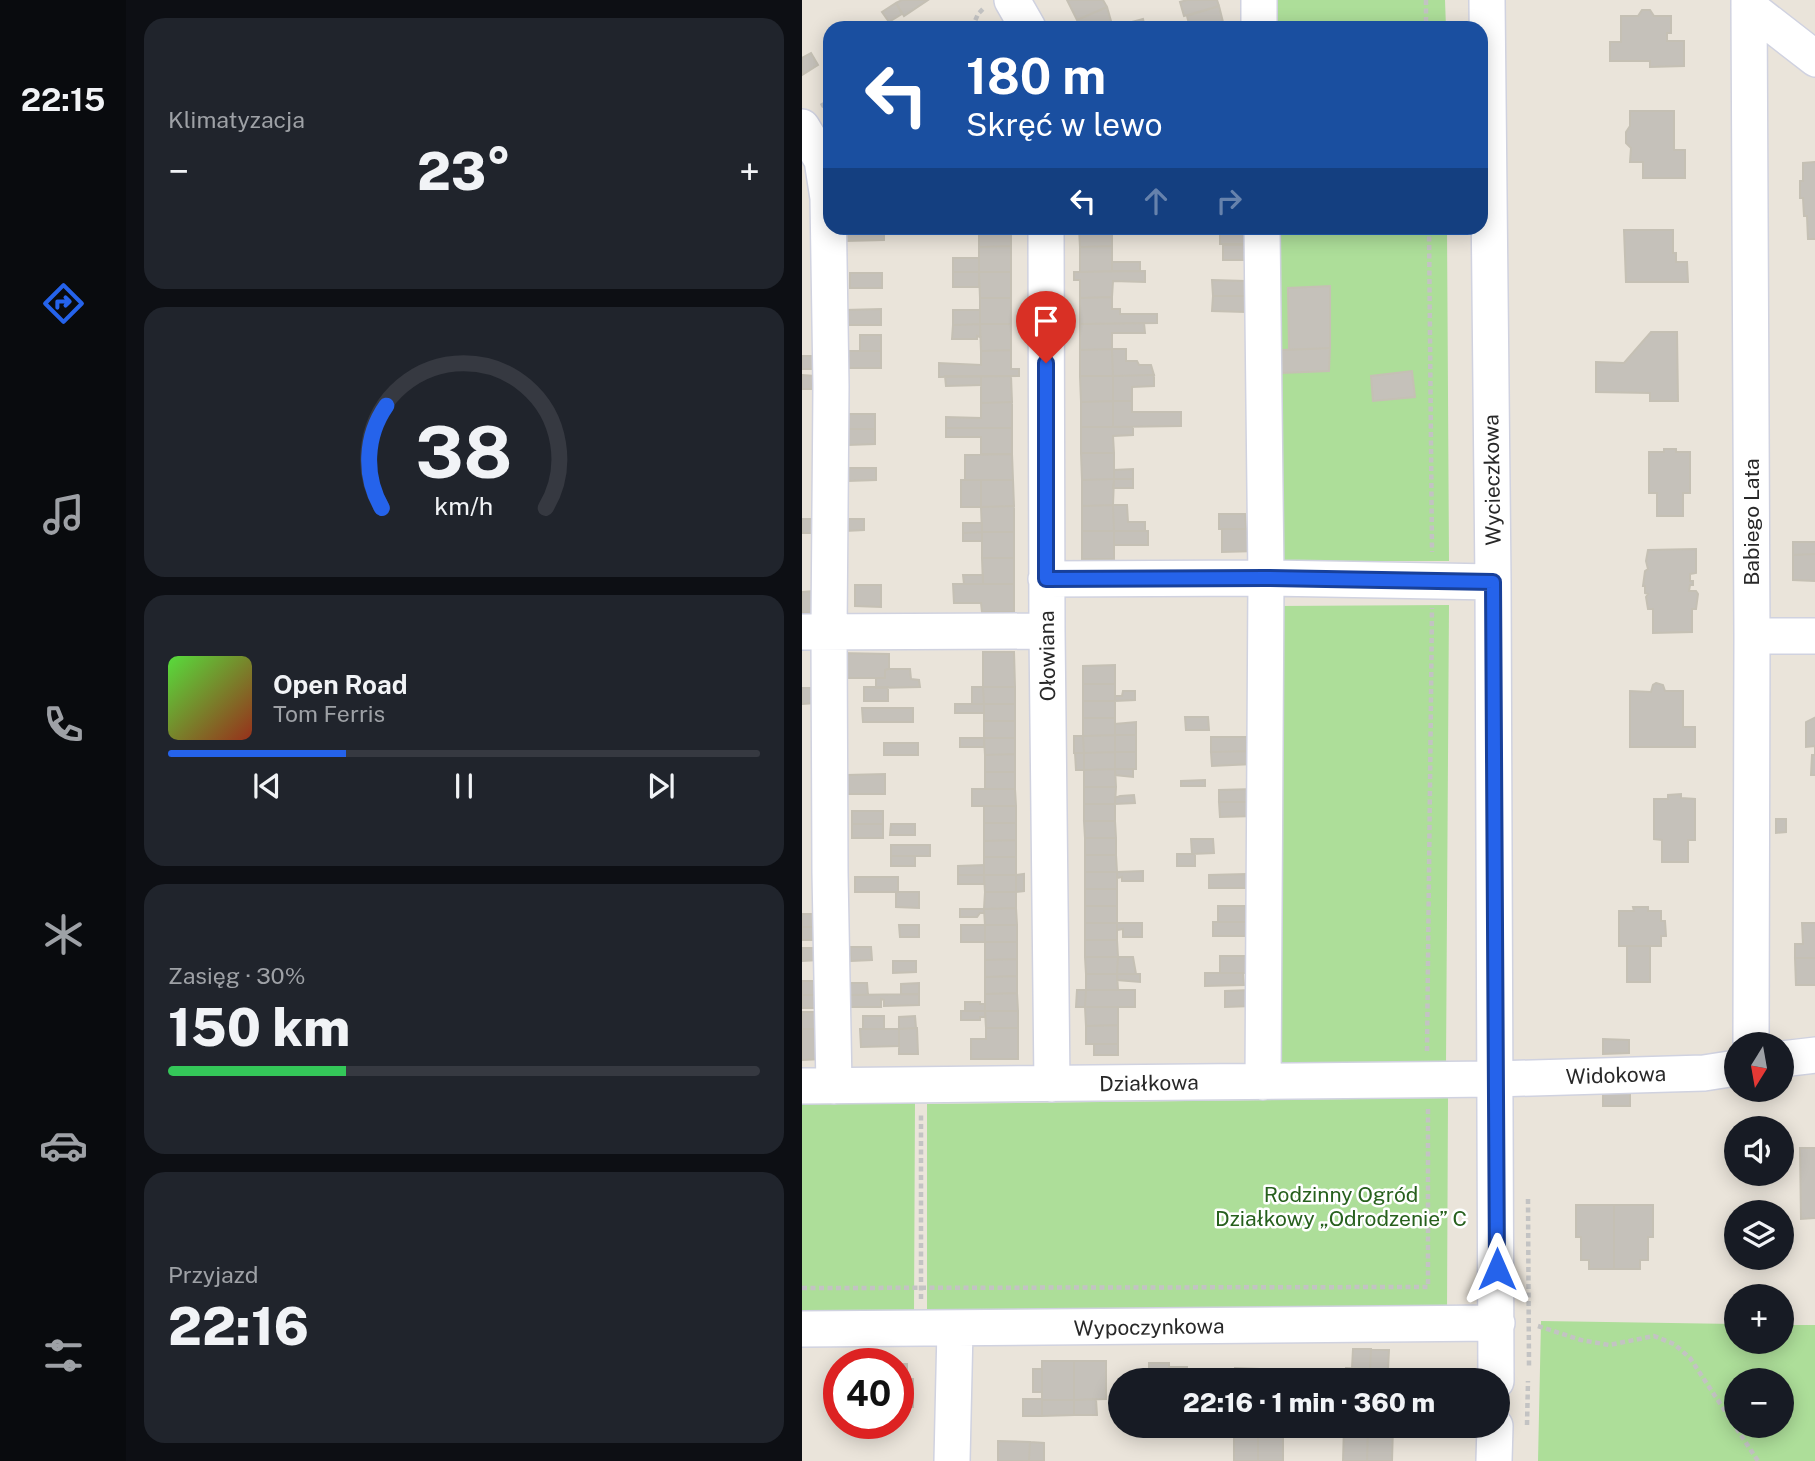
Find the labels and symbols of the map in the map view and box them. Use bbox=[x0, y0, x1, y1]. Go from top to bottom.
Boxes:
pin bbox=[1016, 291, 1076, 363]
street label: Wycieczkowa bbox=[1478, 414, 1506, 546]
street label: Babiego Lata bbox=[1739, 458, 1764, 586]
street label: Ołowiana bbox=[1034, 610, 1060, 702]
north arrow bbox=[1724, 1032, 1794, 1102]
street label: Widokowa bbox=[1565, 1061, 1667, 1089]
street label: Działkowa bbox=[1099, 1070, 1199, 1096]
park label: Rodzinny Ogród Działkowy „Odrodzenie” C bbox=[1215, 1182, 1467, 1231]
position arrow bbox=[1460, 1232, 1534, 1306]
street label: Wypoczynkowa bbox=[1073, 1313, 1225, 1341]
speed limit sign: 40 bbox=[823, 1348, 914, 1439]

